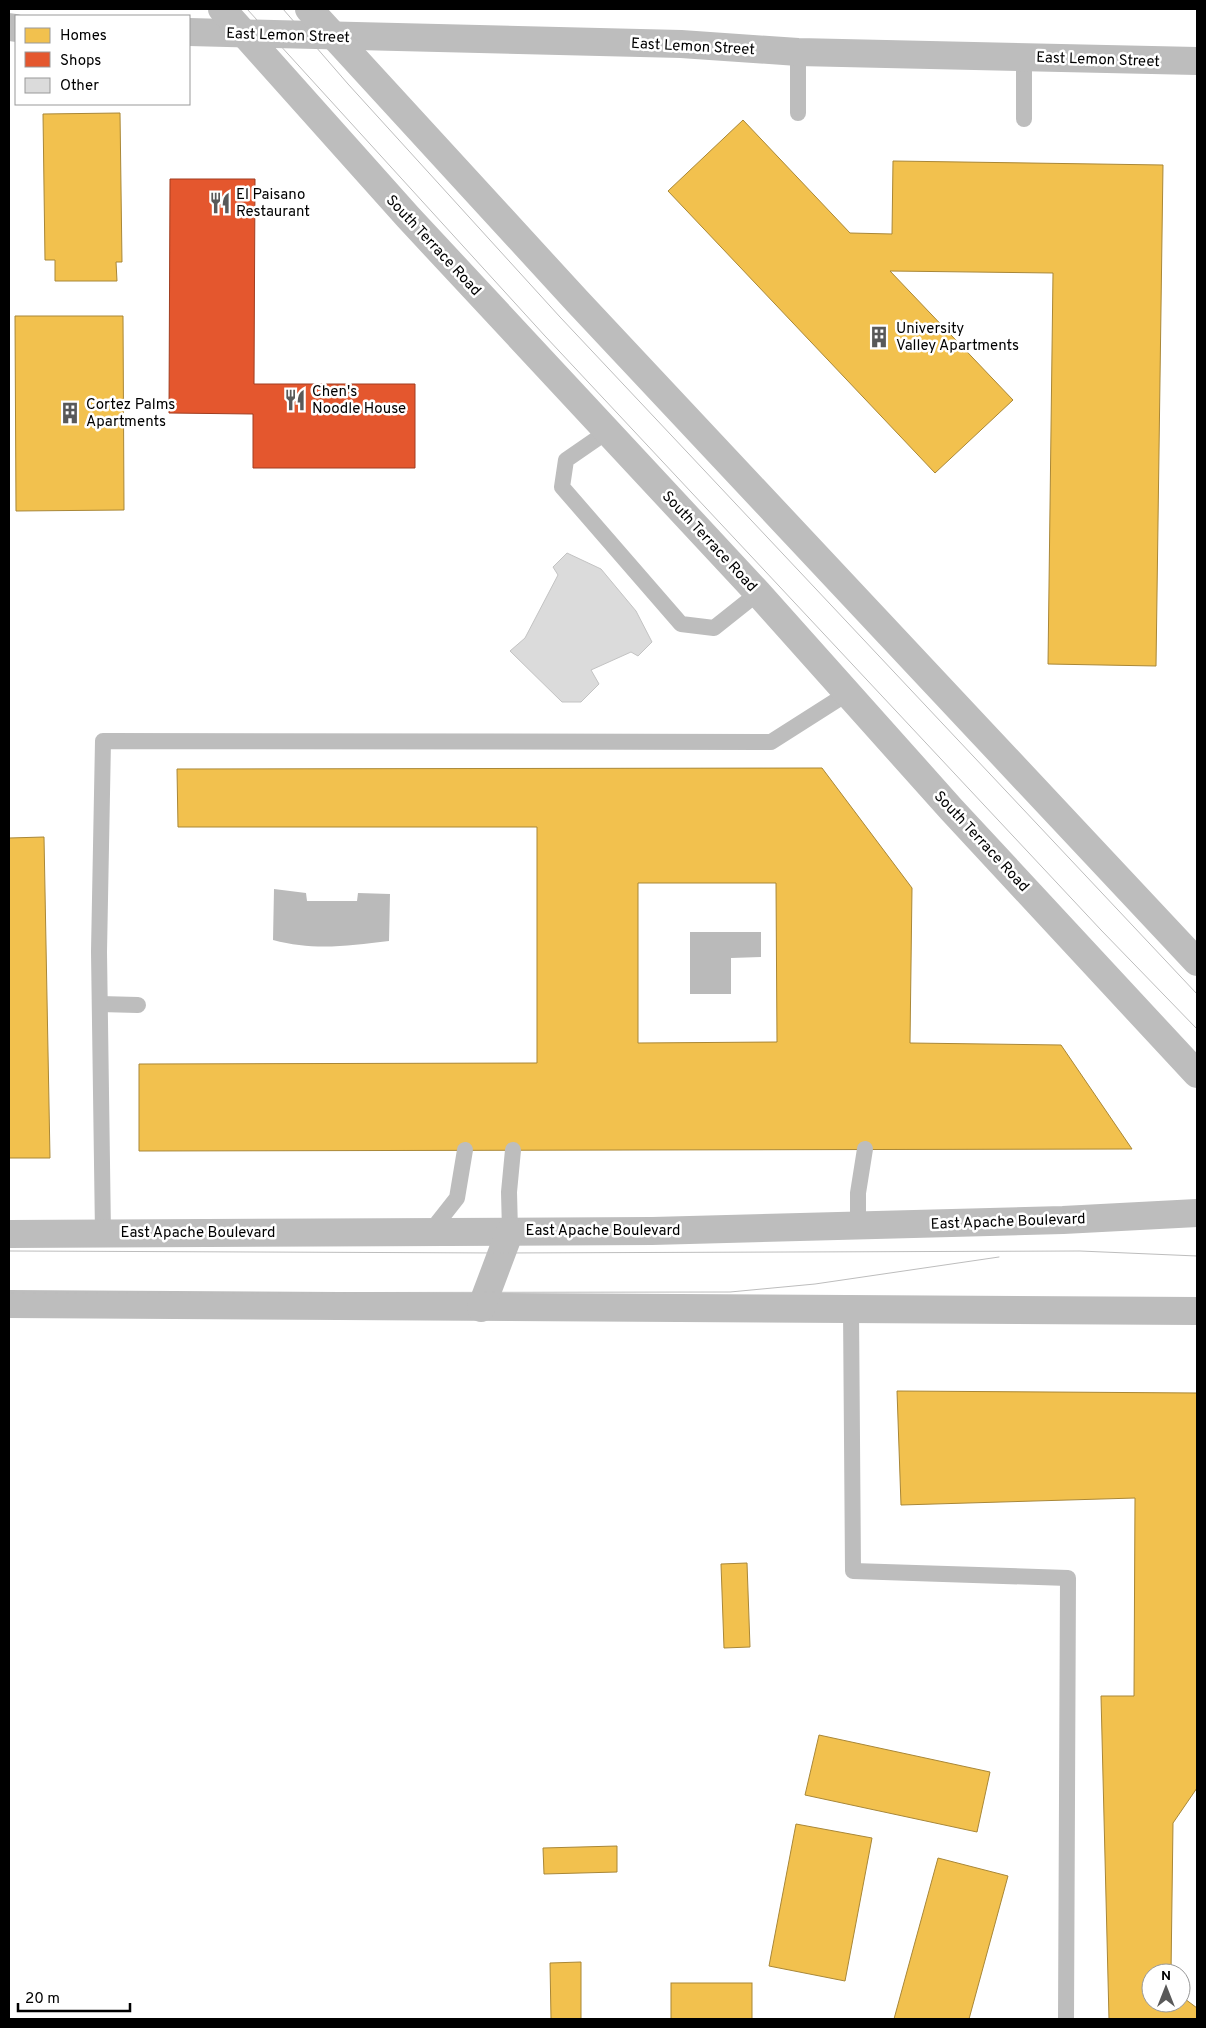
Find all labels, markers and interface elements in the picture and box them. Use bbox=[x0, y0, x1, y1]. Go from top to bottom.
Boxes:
legend bbox=[15, 15, 190, 105]
street label: East Lemon Street bbox=[226, 25, 350, 48]
text: Homes bbox=[60, 27, 107, 46]
street label: East Lemon Street bbox=[631, 35, 755, 60]
street label: East Lemon Street bbox=[1036, 49, 1160, 72]
text: Shops bbox=[60, 52, 101, 71]
text: Other bbox=[60, 77, 99, 96]
place label: El Paisano Restaurant bbox=[236, 186, 310, 222]
restaurant icon: El Paisano Restaurant bbox=[207, 190, 233, 216]
street label: South Terrace Road bbox=[381, 192, 485, 300]
place label: University Valley Apartments bbox=[896, 320, 1019, 356]
building icon: University Valley Apartments bbox=[866, 324, 892, 350]
place label: Chen's Noodle House bbox=[312, 383, 406, 419]
restaurant icon: Chen's Noodle House bbox=[282, 387, 308, 413]
place label: Cortez Palms Apartments bbox=[86, 396, 175, 432]
building icon: Cortez Palms Apartments bbox=[57, 400, 83, 426]
street label: South Terrace Road bbox=[657, 488, 761, 596]
street label: South Terrace Road bbox=[929, 788, 1033, 896]
street label: East Apache Boulevard bbox=[930, 1210, 1086, 1235]
street label: East Apache Boulevard bbox=[526, 1222, 680, 1241]
street label: East Apache Boulevard bbox=[121, 1224, 275, 1243]
north arrow bbox=[1141, 1963, 1191, 2013]
text: N bbox=[1161, 1968, 1171, 1985]
scale bar bbox=[18, 1980, 130, 2012]
text: 20 m bbox=[25, 1990, 60, 2009]

